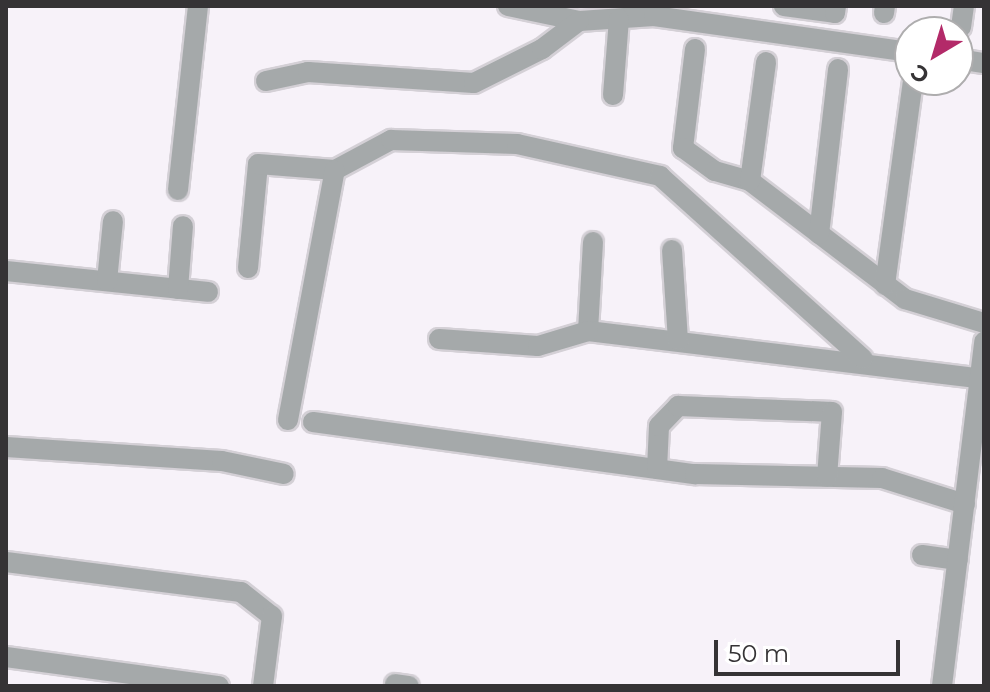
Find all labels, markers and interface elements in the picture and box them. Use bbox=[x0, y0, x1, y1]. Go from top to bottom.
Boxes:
north arrow bbox=[894, 16, 974, 96]
text: С bbox=[906, 58, 935, 89]
scale bar bbox=[718, 624, 904, 674]
text: 50 m bbox=[728, 639, 789, 668]

